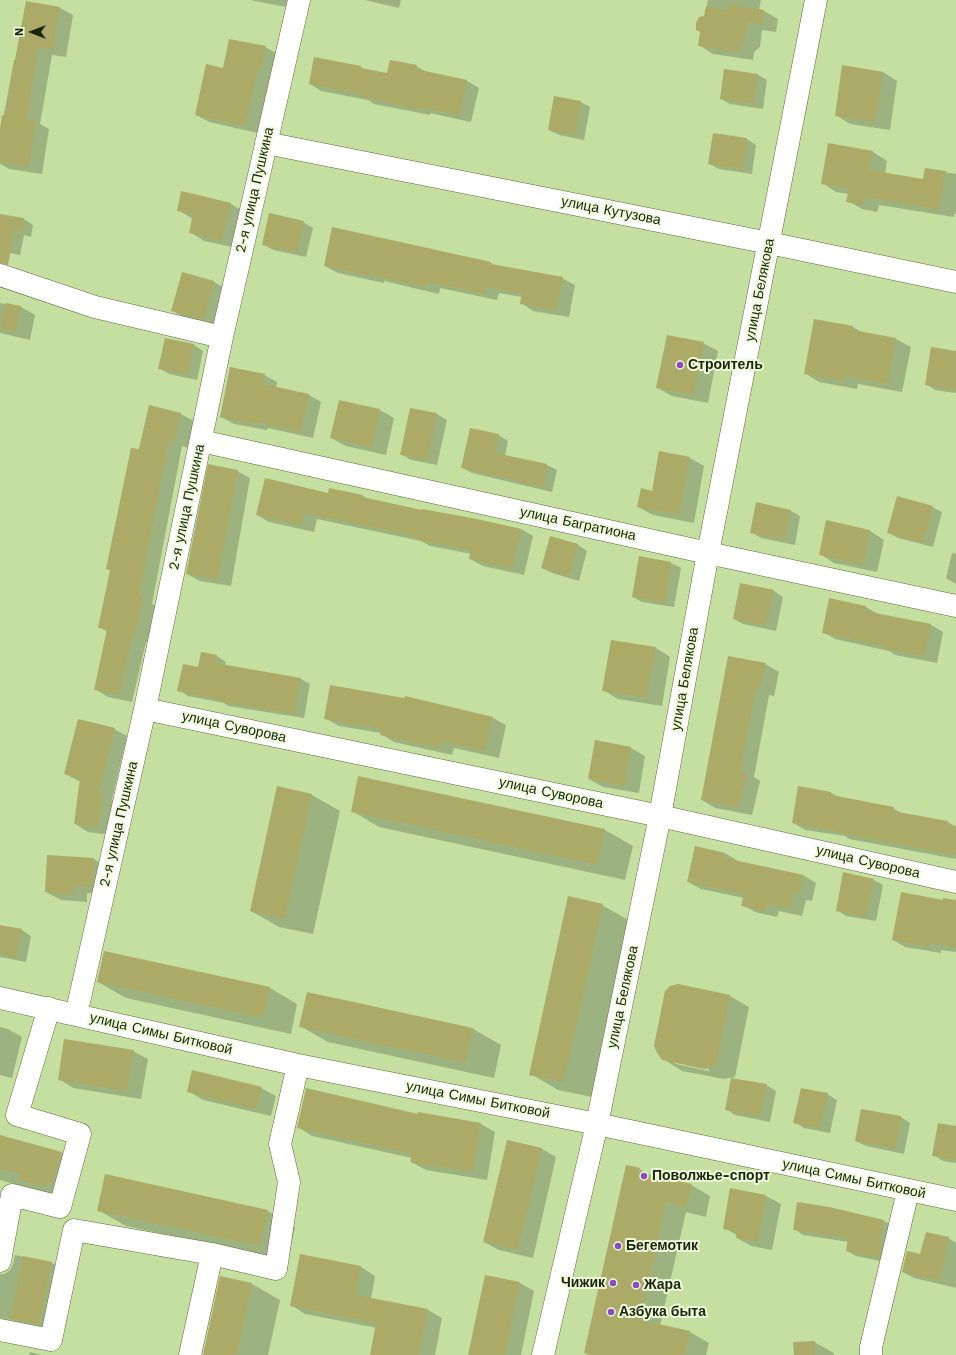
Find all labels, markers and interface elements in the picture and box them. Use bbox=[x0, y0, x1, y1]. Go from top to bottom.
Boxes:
north arrow bbox=[12, 12, 52, 52]
text: N bbox=[13, 28, 26, 36]
street label: 2-я улица Пушкина bbox=[232, 126, 278, 254]
street label: улица Кутузова bbox=[560, 193, 662, 229]
street label: улица Белякова bbox=[742, 237, 778, 343]
place label: Строитель bbox=[688, 357, 763, 373]
marker: Строитель bbox=[675, 360, 685, 370]
street label: 2-я улица Пушкина bbox=[165, 442, 209, 572]
street label: улица Багратиона bbox=[518, 504, 638, 544]
street label: улица Белякова bbox=[668, 626, 702, 732]
street label: улица Суворова bbox=[180, 708, 288, 746]
street label: 2-я улица Пушкина bbox=[96, 760, 142, 888]
street label: улица Суворова bbox=[497, 774, 605, 812]
street label: улица Суворова bbox=[814, 842, 922, 882]
street label: улица Белякова bbox=[604, 944, 642, 1050]
street label: улица Симы Битковой bbox=[88, 1009, 234, 1059]
street label: улица Симы Битковой bbox=[405, 1078, 551, 1122]
street label: улица Симы Битковой bbox=[781, 1156, 927, 1202]
place label: Поволжье-спорт bbox=[652, 1168, 770, 1184]
marker: Поволжье-спорт bbox=[639, 1171, 649, 1181]
place label: Бегемотик bbox=[626, 1238, 698, 1254]
marker: Бегемотик bbox=[613, 1241, 623, 1251]
place label: Чижик bbox=[561, 1275, 605, 1291]
place label: Жара bbox=[644, 1277, 681, 1293]
marker: Чижик bbox=[608, 1278, 618, 1288]
marker: Жара bbox=[631, 1280, 641, 1290]
place label: Азбука быта bbox=[619, 1304, 706, 1320]
marker: Азбука быта bbox=[606, 1307, 616, 1317]

